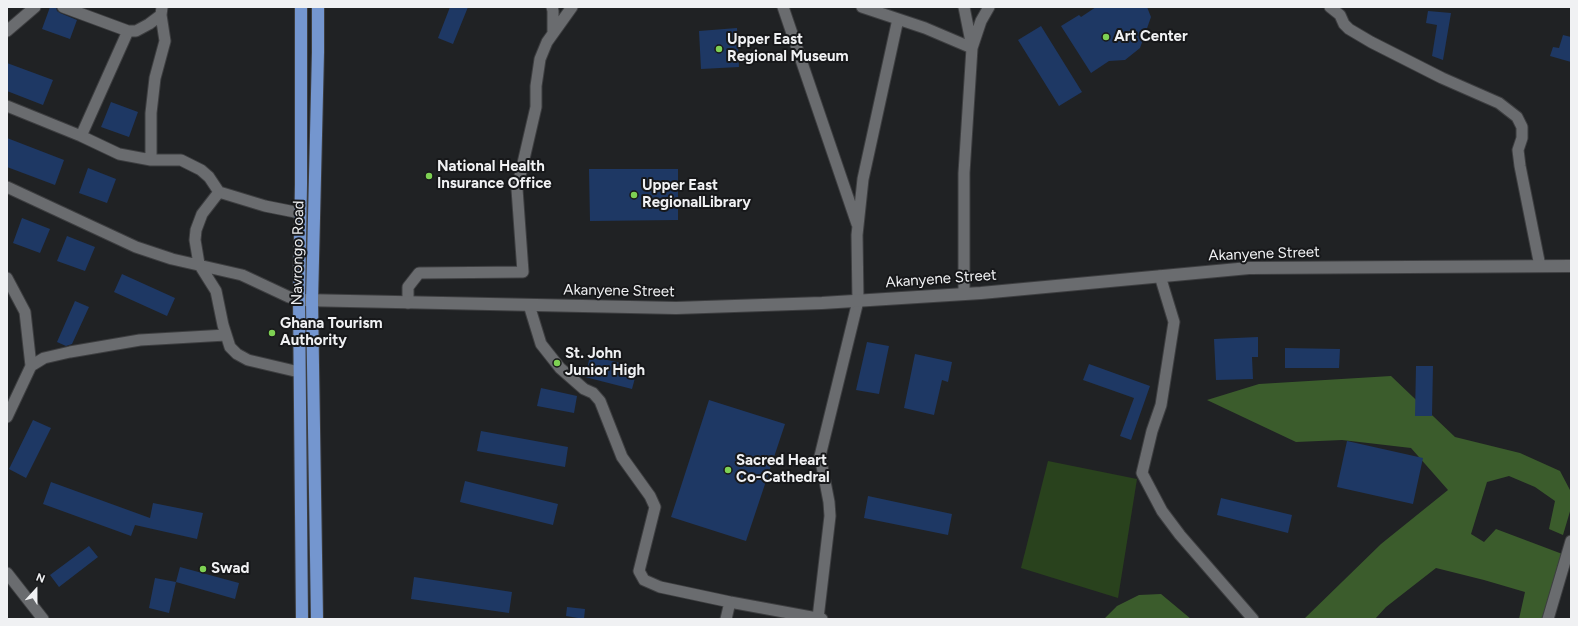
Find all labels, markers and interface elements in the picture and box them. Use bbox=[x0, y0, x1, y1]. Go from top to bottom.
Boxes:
place label: Art Center bbox=[1114, 28, 1188, 46]
place label: Upper East Regional Museum bbox=[727, 31, 849, 66]
marker: Art Center bbox=[1101, 32, 1111, 42]
marker: Upper East Regional Museum bbox=[714, 44, 724, 54]
place label: National Health Insurance Office bbox=[437, 158, 552, 193]
marker: National Health Insurance Office bbox=[424, 171, 434, 181]
place label: Upper East RegionalLibrary bbox=[642, 177, 751, 212]
marker: Upper East RegionalLibrary bbox=[629, 190, 639, 200]
street label: Navrongo Road bbox=[288, 200, 308, 306]
street label: Akanyene Street bbox=[1208, 243, 1320, 265]
street label: Akanyene Street bbox=[885, 266, 997, 292]
street label: Akanyene Street bbox=[563, 281, 675, 301]
place label: Ghana Tourism Authority bbox=[280, 315, 382, 350]
marker: Ghana Tourism Authority bbox=[267, 328, 277, 338]
place label: St. John Junior High bbox=[565, 345, 645, 380]
marker: St. John Junior High bbox=[552, 358, 562, 368]
place label: Sacred Heart Co-Cathedral bbox=[736, 452, 830, 487]
marker: Sacred Heart Co-Cathedral bbox=[723, 465, 733, 475]
place label: Swad bbox=[211, 560, 249, 578]
marker: Swad bbox=[198, 564, 208, 574]
north arrow bbox=[16, 570, 56, 610]
text: N bbox=[34, 571, 47, 586]

